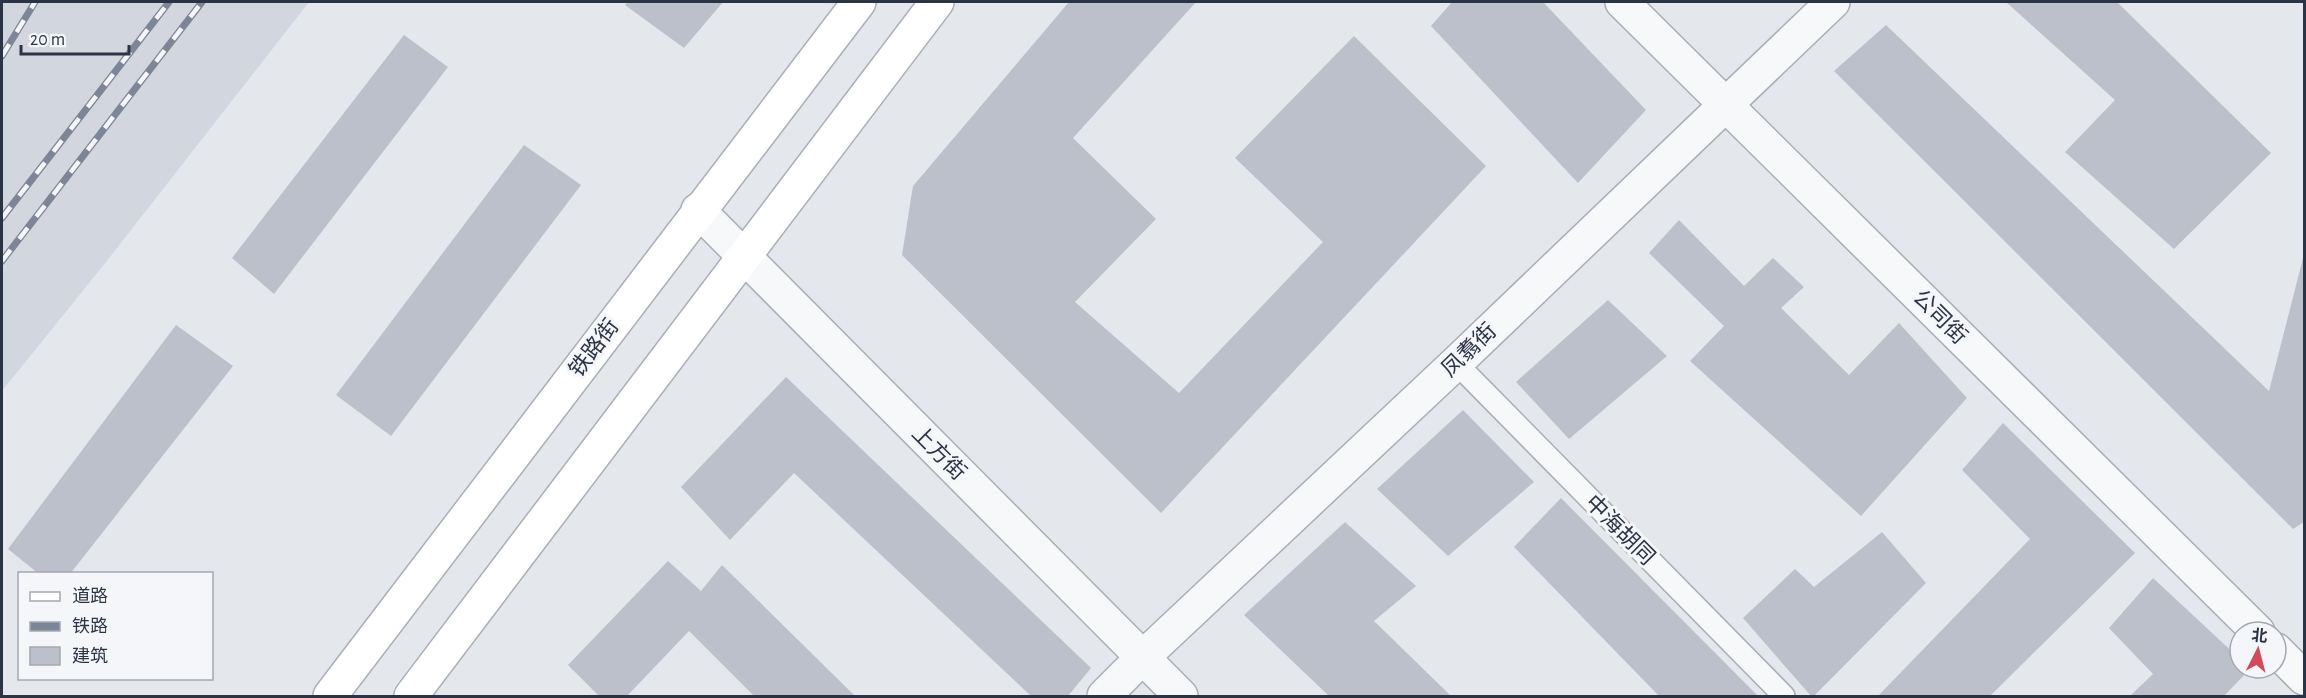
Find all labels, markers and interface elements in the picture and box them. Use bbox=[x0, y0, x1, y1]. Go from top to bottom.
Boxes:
scale bar bbox=[21, 18, 129, 56]
text: 20 m bbox=[30, 31, 65, 49]
street label: 公司街 bbox=[1909, 285, 1972, 348]
street label: 铁路街 bbox=[565, 314, 623, 381]
street label: 凤翥街 bbox=[1437, 318, 1500, 381]
street label: 上方街 bbox=[908, 421, 971, 484]
street label: 中海胡同 bbox=[1581, 490, 1660, 569]
legend bbox=[18, 572, 213, 680]
text: 道路 bbox=[72, 586, 108, 606]
text: 铁路 bbox=[72, 616, 108, 636]
north arrow bbox=[2228, 620, 2288, 680]
text: 北 bbox=[2251, 626, 2268, 645]
text: 建筑 bbox=[72, 646, 108, 666]

